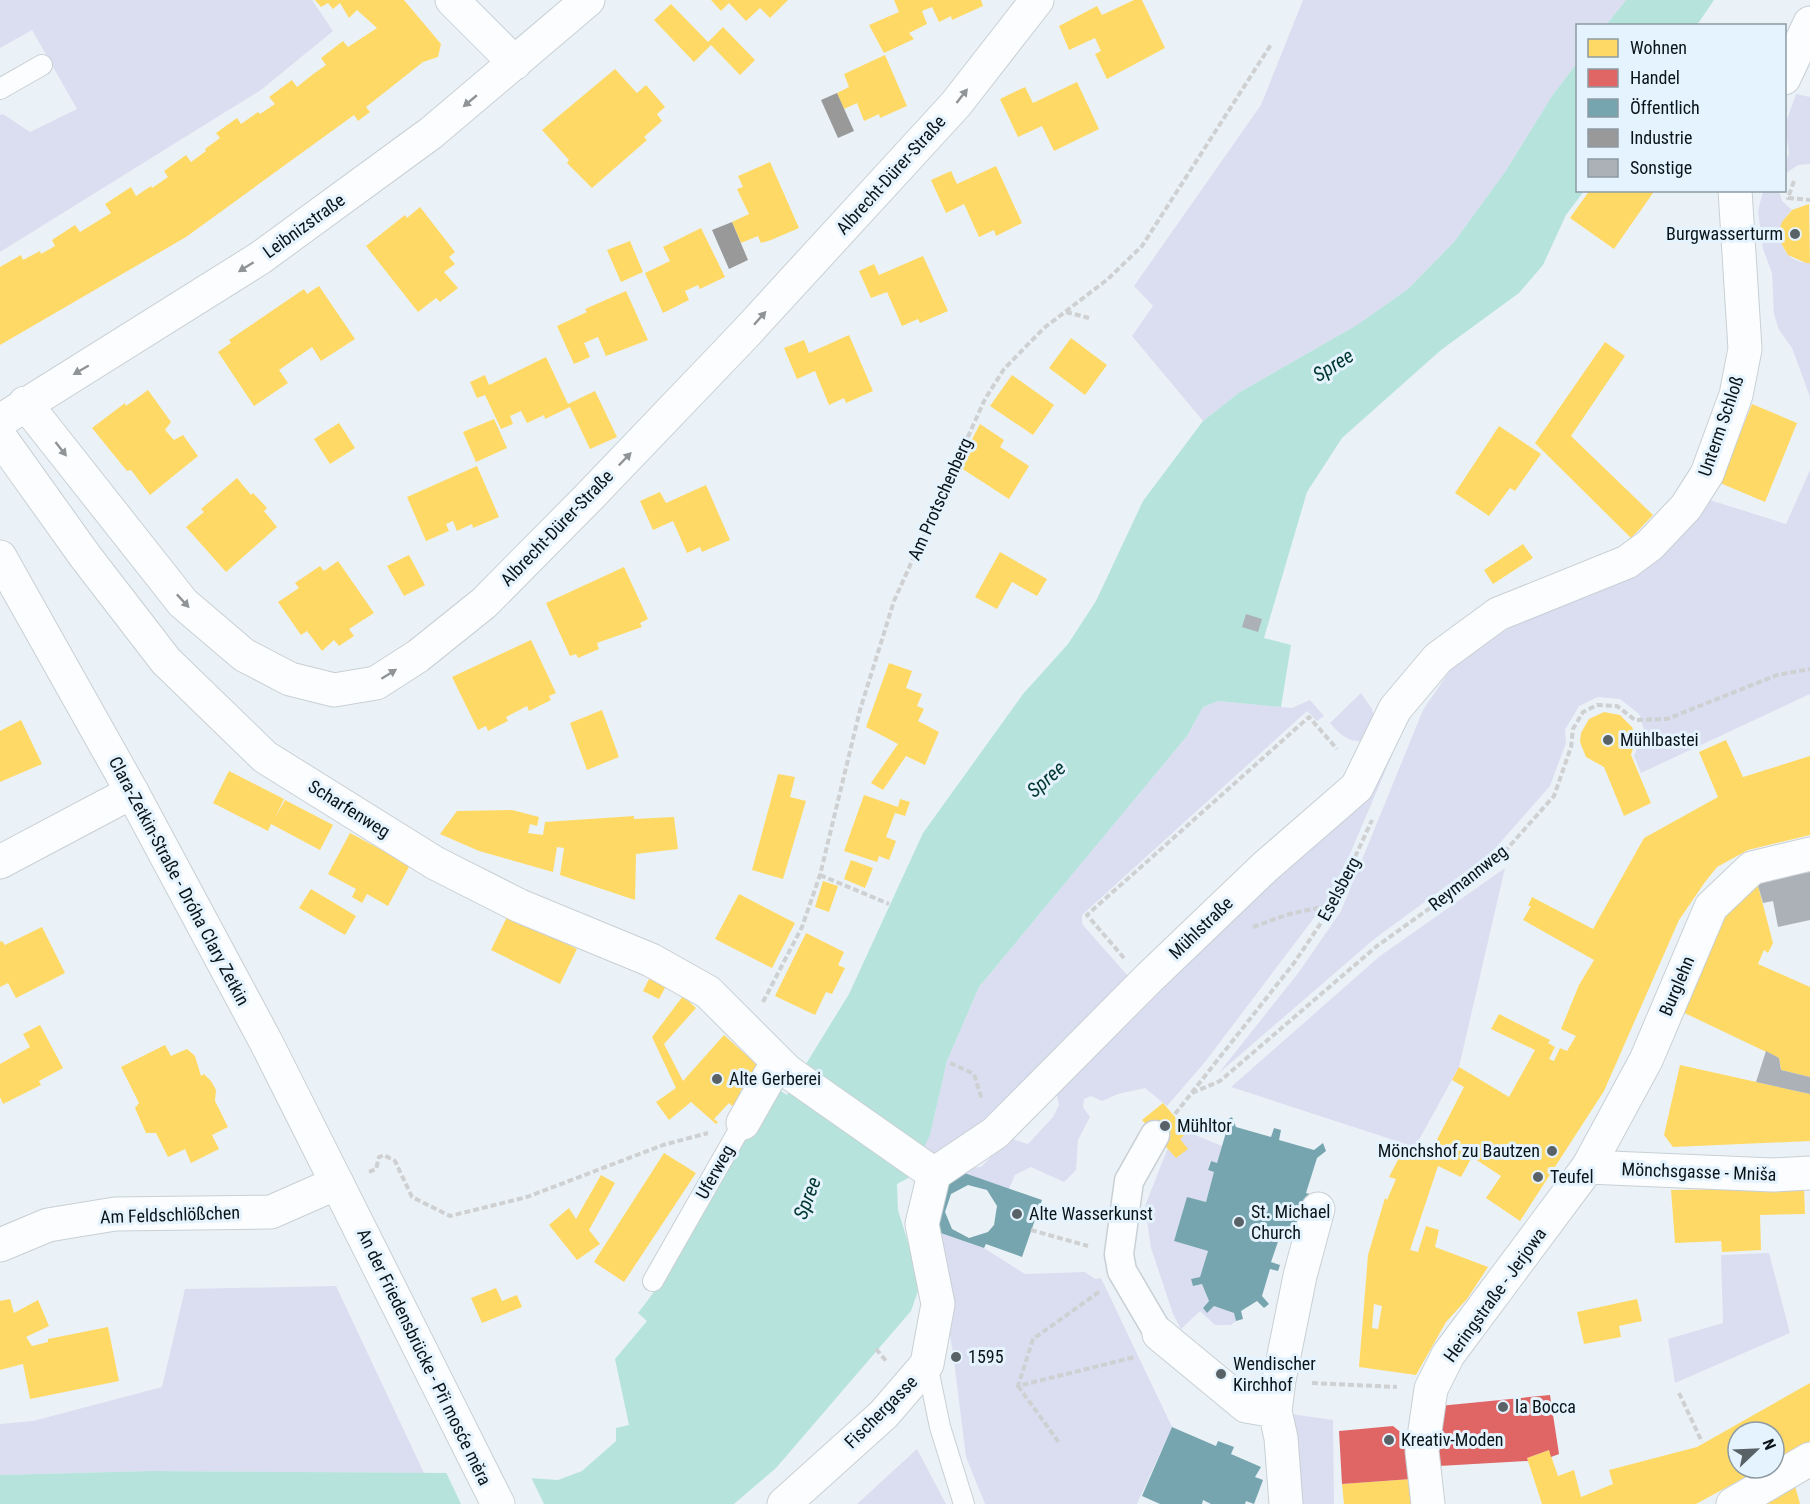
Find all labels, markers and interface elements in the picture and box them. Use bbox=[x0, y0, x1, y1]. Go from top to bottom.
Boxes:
legend bbox=[1576, 24, 1786, 192]
text: Wohnen bbox=[1630, 37, 1687, 58]
text: Handel bbox=[1630, 67, 1680, 88]
one-way arrow bbox=[955, 88, 968, 104]
one-way arrow bbox=[462, 94, 478, 107]
text: Öffentlich bbox=[1630, 97, 1700, 118]
street label: Albrecht-Dürer-Straße bbox=[832, 111, 950, 238]
text: Industrie bbox=[1630, 127, 1692, 148]
text: Sonstige bbox=[1630, 157, 1692, 178]
street label: Leibnizstraße bbox=[259, 189, 349, 262]
place label: Burgwasserturm bbox=[1666, 223, 1783, 244]
marker: Burgwasserturm bbox=[1788, 227, 1802, 241]
one-way arrow bbox=[238, 261, 254, 272]
one-way arrow bbox=[753, 310, 767, 325]
water label: Spree bbox=[1308, 343, 1358, 387]
one-way arrow bbox=[73, 365, 89, 376]
street label: Unterm Schloß bbox=[1694, 373, 1747, 479]
street label: Am Protschenberg bbox=[903, 434, 976, 563]
one-way arrow bbox=[55, 441, 68, 457]
one-way arrow bbox=[618, 451, 632, 466]
street label: Albrecht-Dürer-Straße bbox=[496, 465, 617, 590]
one-way arrow bbox=[176, 593, 189, 608]
one-way arrow bbox=[381, 669, 397, 680]
place label: Mühlbastei bbox=[1620, 729, 1699, 750]
marker: Mühlbastei bbox=[1601, 733, 1615, 747]
street label: Clara-Zetkin-Straße - Dróha Clary Zetkin bbox=[105, 753, 254, 1009]
water label: Spree bbox=[1022, 756, 1070, 802]
street label: Scharfenweg bbox=[305, 775, 394, 842]
street label: Reymannweg bbox=[1424, 840, 1511, 915]
street label: Eselsberg bbox=[1313, 853, 1364, 924]
street label: Mühlstraße bbox=[1164, 892, 1237, 963]
street label: Burglehn bbox=[1655, 953, 1698, 1019]
place label: Alte Gerberei bbox=[729, 1068, 821, 1089]
marker: Alte Gerberei bbox=[710, 1072, 724, 1086]
place label: Mühltor bbox=[1177, 1115, 1232, 1136]
marker: Mühltor bbox=[1158, 1119, 1172, 1133]
place label: Mönchshof zu Bautzen bbox=[1378, 1140, 1540, 1161]
street label: Uferweg bbox=[691, 1141, 738, 1203]
marker: Mönchshof zu Bautzen bbox=[1545, 1144, 1559, 1158]
street label: Mönchsgasse - Mniša bbox=[1621, 1158, 1777, 1185]
place label: Teufel bbox=[1550, 1166, 1594, 1187]
marker: Teufel bbox=[1531, 1170, 1545, 1184]
water label: Spree bbox=[788, 1173, 826, 1223]
place label: St. Michael Church bbox=[1251, 1201, 1330, 1243]
street label: Am Feldschlößchen bbox=[100, 1202, 240, 1227]
place label: Alte Wasserkunst bbox=[1029, 1203, 1153, 1224]
marker: Alte Wasserkunst bbox=[1010, 1207, 1024, 1221]
marker: St. Michael Church bbox=[1232, 1215, 1246, 1229]
street label: Heringstraße - Jerjowa bbox=[1439, 1224, 1550, 1366]
street label: An der Friedensbrücke - Při mosće měra bbox=[353, 1225, 496, 1488]
place label: 1595 bbox=[968, 1346, 1004, 1367]
marker: 1595 bbox=[949, 1350, 963, 1364]
place label: Wendischer Kirchhof bbox=[1233, 1353, 1316, 1395]
marker: Wendischer Kirchhof bbox=[1214, 1367, 1228, 1381]
street label: Fischergasse bbox=[840, 1371, 921, 1452]
place label: la Bocca bbox=[1515, 1396, 1576, 1417]
marker: la Bocca bbox=[1496, 1400, 1510, 1414]
north arrow bbox=[1726, 1420, 1786, 1480]
place label: Kreativ-Moden bbox=[1401, 1429, 1504, 1450]
marker: Kreativ-Moden bbox=[1382, 1433, 1396, 1447]
text: N bbox=[1759, 1436, 1780, 1453]

